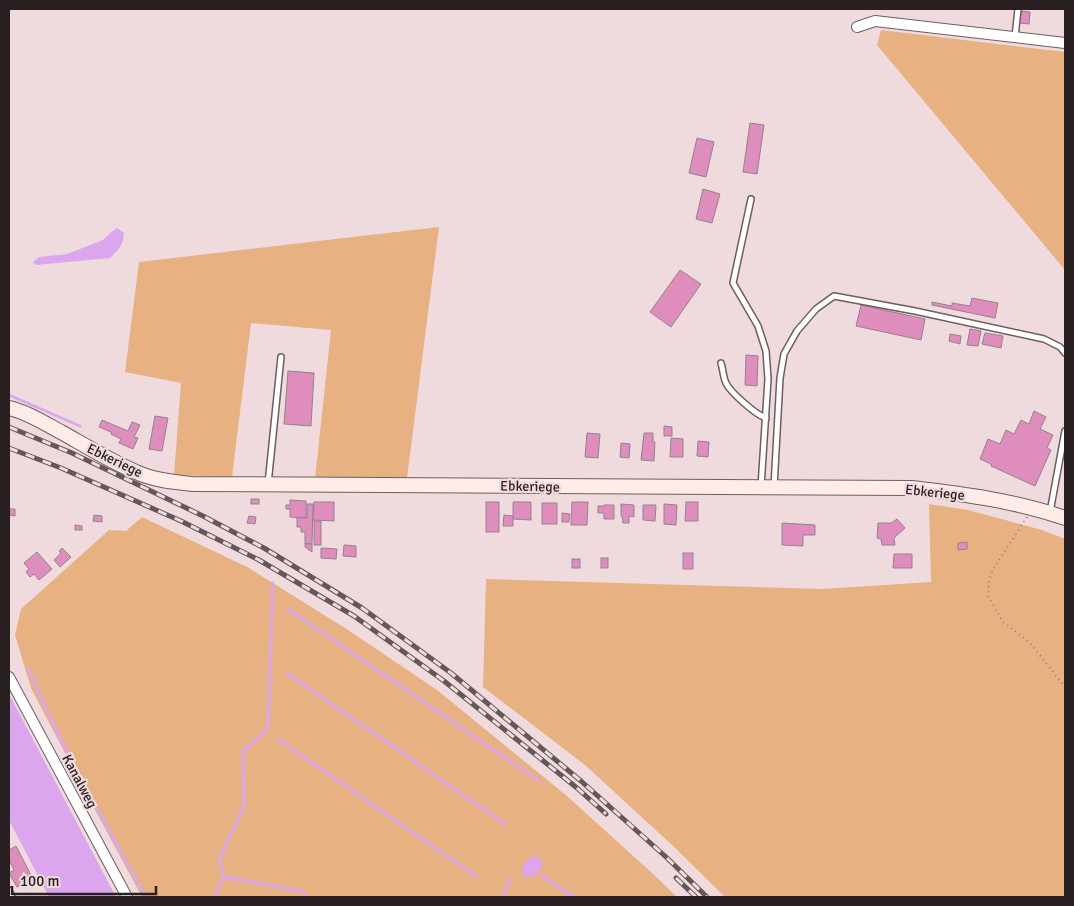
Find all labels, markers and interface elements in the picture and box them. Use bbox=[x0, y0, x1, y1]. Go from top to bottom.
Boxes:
street label: Ebkeriege bbox=[84, 440, 145, 481]
street label: Ebkeriege bbox=[500, 477, 560, 496]
street label: Ebkeriege bbox=[904, 481, 966, 504]
street label: Kanalweg bbox=[58, 751, 101, 811]
scale bar bbox=[12, 864, 156, 896]
text: 100 m bbox=[20, 872, 60, 890]

